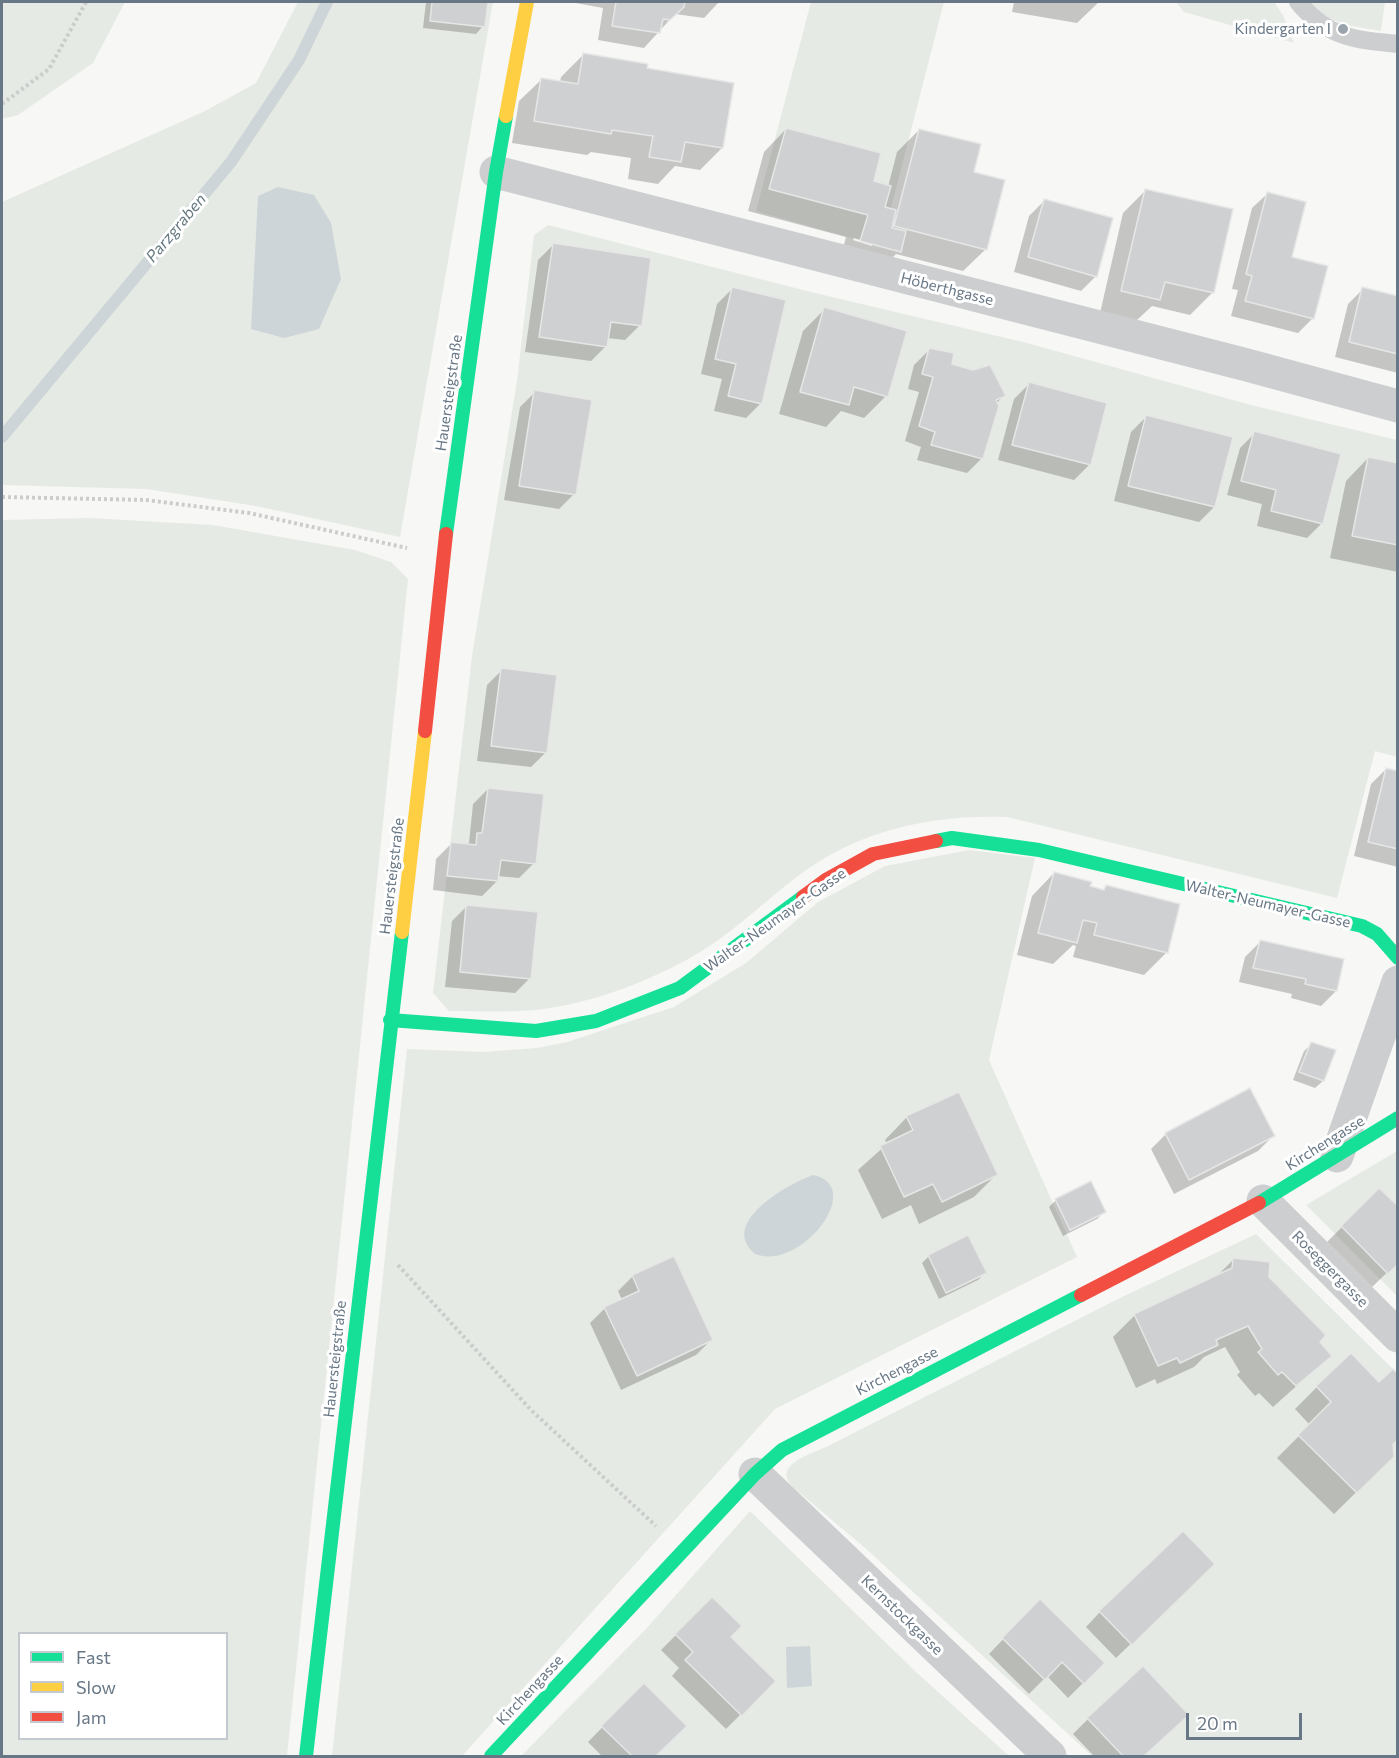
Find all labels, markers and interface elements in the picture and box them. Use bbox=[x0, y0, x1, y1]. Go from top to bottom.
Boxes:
place label: Kindergarten I bbox=[1234, 20, 1331, 38]
marker: Kindergarten I bbox=[1336, 22, 1350, 36]
water label: Parzgraben bbox=[142, 190, 210, 266]
street label: Höberthgasse bbox=[899, 269, 995, 309]
street label: Hauersteigstraße bbox=[432, 334, 466, 452]
street label: Hauersteigstraße bbox=[376, 817, 408, 935]
street label: Walter-Neumayer-Gasse bbox=[701, 864, 849, 976]
street label: Walter-Neumayer-Gasse bbox=[1184, 876, 1352, 932]
street label: Kirchengasse bbox=[1282, 1112, 1368, 1174]
street label: Roseggergasse bbox=[1288, 1227, 1372, 1311]
street label: Hauersteigstraße bbox=[320, 1300, 350, 1418]
street label: Kirchengasse bbox=[853, 1343, 941, 1399]
street label: Kernstockgasse bbox=[857, 1571, 947, 1659]
legend bbox=[18, 1632, 228, 1740]
text: Fast bbox=[76, 1646, 111, 1668]
street label: Kirchengasse bbox=[493, 1651, 567, 1729]
text: Slow bbox=[76, 1676, 116, 1698]
scale bar bbox=[1189, 1701, 1304, 1739]
text: Jam bbox=[76, 1706, 106, 1728]
text: 20 m bbox=[1197, 1712, 1238, 1734]

